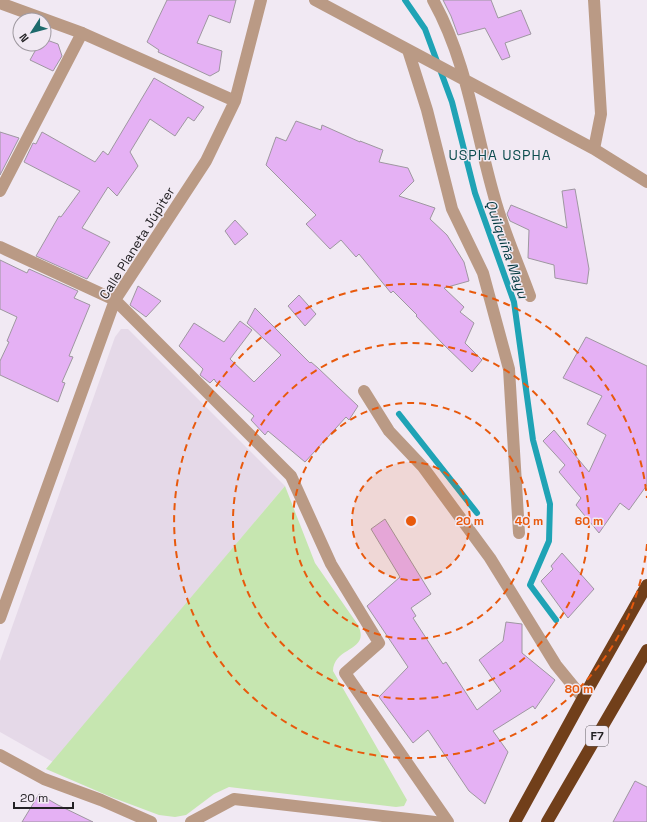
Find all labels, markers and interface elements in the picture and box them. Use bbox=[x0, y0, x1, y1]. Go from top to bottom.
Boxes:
north arrow bbox=[12, 12, 52, 52]
text: N bbox=[16, 31, 32, 45]
district label: USPHA USPHA bbox=[448, 146, 552, 164]
street label: Calle Planeta Júpiter bbox=[96, 184, 178, 302]
water label: Quilquiña Mayu bbox=[482, 197, 533, 302]
text: 20 m bbox=[456, 513, 484, 529]
text: 40 m bbox=[515, 513, 543, 529]
text: 60 m bbox=[575, 513, 603, 529]
centre of rings bbox=[404, 514, 418, 528]
text: 80 m bbox=[565, 681, 593, 697]
road number: F7 bbox=[586, 726, 608, 746]
scale bar bbox=[14, 784, 73, 810]
text: 20 m bbox=[20, 790, 48, 806]

